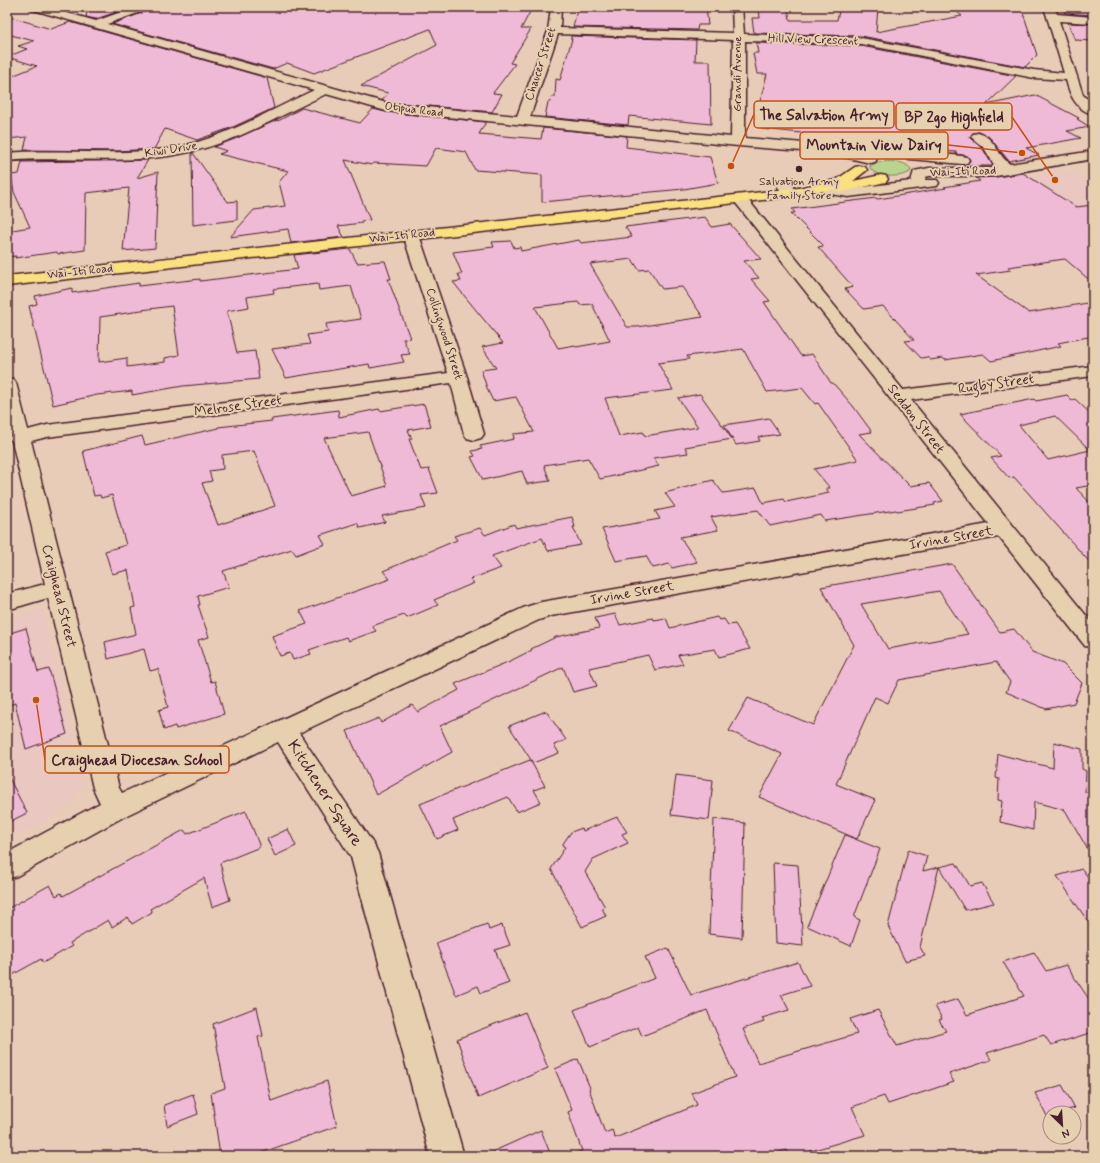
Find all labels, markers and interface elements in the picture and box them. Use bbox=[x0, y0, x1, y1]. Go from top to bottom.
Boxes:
street label: Chaucer Street bbox=[522, 25, 561, 103]
street label: Hill View Crescent bbox=[768, 30, 859, 50]
street label: Grandi Avenue bbox=[730, 36, 746, 112]
street label: Otipua Road bbox=[384, 98, 444, 122]
callout: The Salvation Army bbox=[754, 101, 894, 128]
callout: BP 2go Highfield bbox=[896, 103, 1012, 130]
text: The Salvation Army bbox=[760, 106, 889, 126]
text: BP 2go Highfield bbox=[904, 107, 1004, 130]
callout: Mountain View Dairy bbox=[800, 132, 948, 159]
text: Mountain View Dairy bbox=[806, 136, 942, 156]
street label: Kiwi Drive bbox=[144, 138, 199, 162]
street label: Wai-Iti Road bbox=[930, 163, 996, 181]
marker: Salvation Army Family Store bbox=[794, 164, 804, 174]
place label: Salvation Army Family Store bbox=[759, 174, 839, 204]
street label: Wai-Iti Road bbox=[368, 225, 436, 247]
street label: Wai-Iti Road bbox=[46, 261, 114, 283]
street label: Collingwood Street bbox=[421, 286, 467, 383]
street label: Rugby Street bbox=[957, 370, 1035, 400]
street label: Seddon Street bbox=[883, 381, 949, 457]
street label: Melrose Street bbox=[193, 391, 283, 421]
street label: Irvine Street bbox=[908, 522, 995, 554]
street label: Craighead Street bbox=[36, 542, 81, 650]
street label: Irvine Street bbox=[589, 577, 676, 609]
street label: Kitchener Square bbox=[282, 736, 368, 850]
callout: Craighead Diocesan School bbox=[45, 746, 229, 773]
text: Craighead Diocesan School bbox=[51, 751, 223, 773]
north arrow bbox=[1042, 1105, 1082, 1145]
text: N bbox=[1060, 1125, 1072, 1141]

